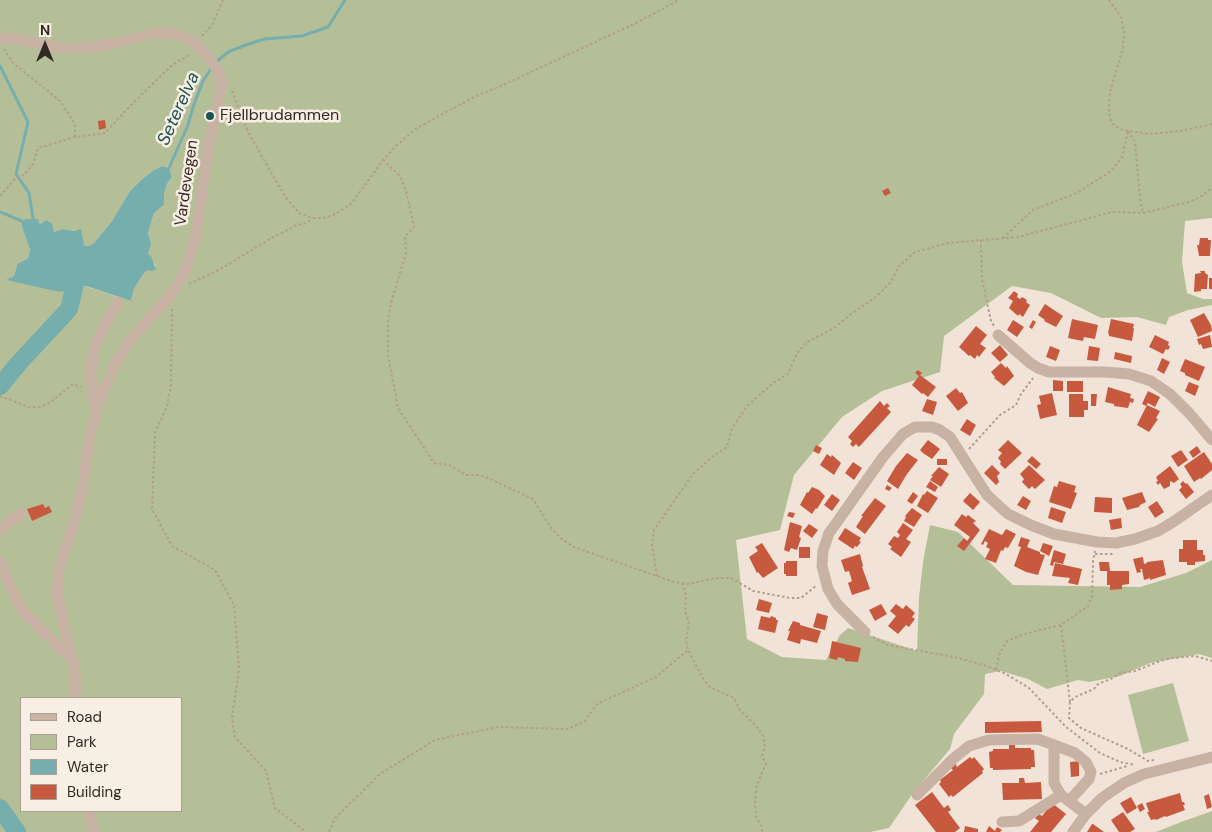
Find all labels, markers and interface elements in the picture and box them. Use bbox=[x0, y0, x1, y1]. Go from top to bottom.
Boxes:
north arrow bbox=[20, 20, 70, 70]
text: N bbox=[40, 21, 50, 39]
water label: Seterelva bbox=[153, 69, 205, 149]
place label: Fjellbrudammen bbox=[220, 106, 339, 126]
marker: Fjellbrudammen bbox=[204, 110, 216, 122]
street label: Vardevegen bbox=[171, 139, 203, 227]
legend bbox=[20, 697, 182, 812]
text: Road bbox=[67, 707, 102, 727]
text: Park bbox=[67, 732, 97, 752]
text: Water bbox=[67, 757, 108, 777]
text: Building bbox=[67, 782, 122, 802]

